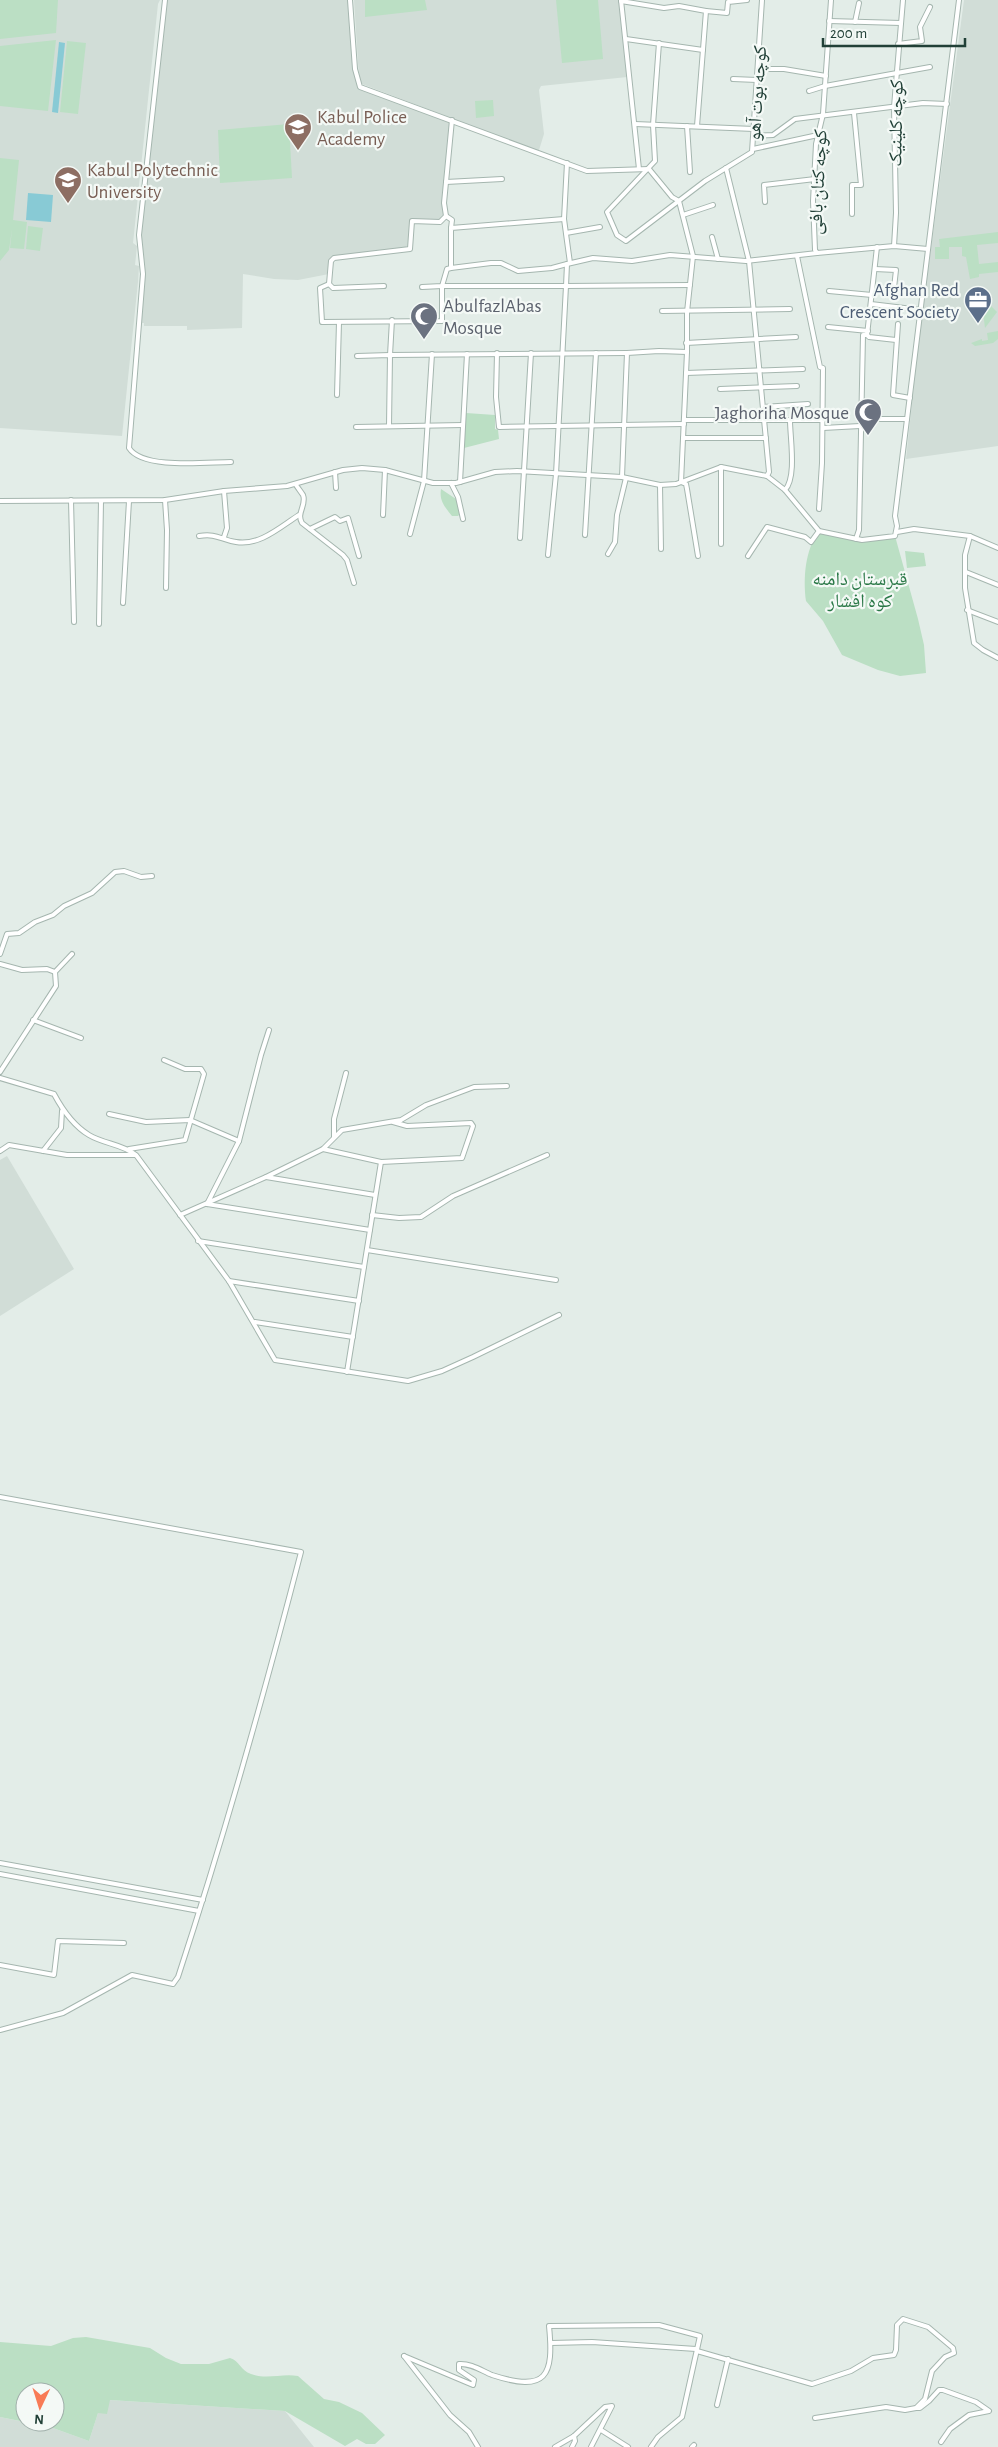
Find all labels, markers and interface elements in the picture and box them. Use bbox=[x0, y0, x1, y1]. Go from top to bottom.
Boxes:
scale bar bbox=[823, 15, 966, 47]
text: 200 m bbox=[830, 26, 867, 41]
street label: کوچه بوت آهو bbox=[744, 45, 771, 142]
street label: کوچه کلینیک bbox=[886, 79, 908, 167]
place label: Kabul Police Academy bbox=[317, 108, 407, 149]
school or university icon: Kabul Police Academy bbox=[283, 112, 313, 151]
street label: کوچه کتان بافی bbox=[806, 129, 832, 235]
place label: Kabul Polytechnic University bbox=[87, 161, 218, 202]
school or university icon: Kabul Polytechnic University bbox=[53, 165, 83, 204]
place label: Afghan Red Crescent Society bbox=[840, 281, 959, 322]
office icon: Afghan Red Crescent Society bbox=[963, 285, 993, 324]
place label: AbulfazlAbas Mosque bbox=[443, 297, 542, 338]
mosque icon: AbulfazlAbas Mosque bbox=[409, 301, 439, 340]
mosque icon: Jaghoriha Mosque bbox=[853, 397, 883, 436]
place label: Jaghoriha Mosque bbox=[715, 404, 849, 423]
park label: قبرستان دامنه کوه افشار bbox=[813, 570, 907, 612]
north arrow bbox=[15, 2382, 65, 2432]
text: N bbox=[34, 2412, 45, 2426]

